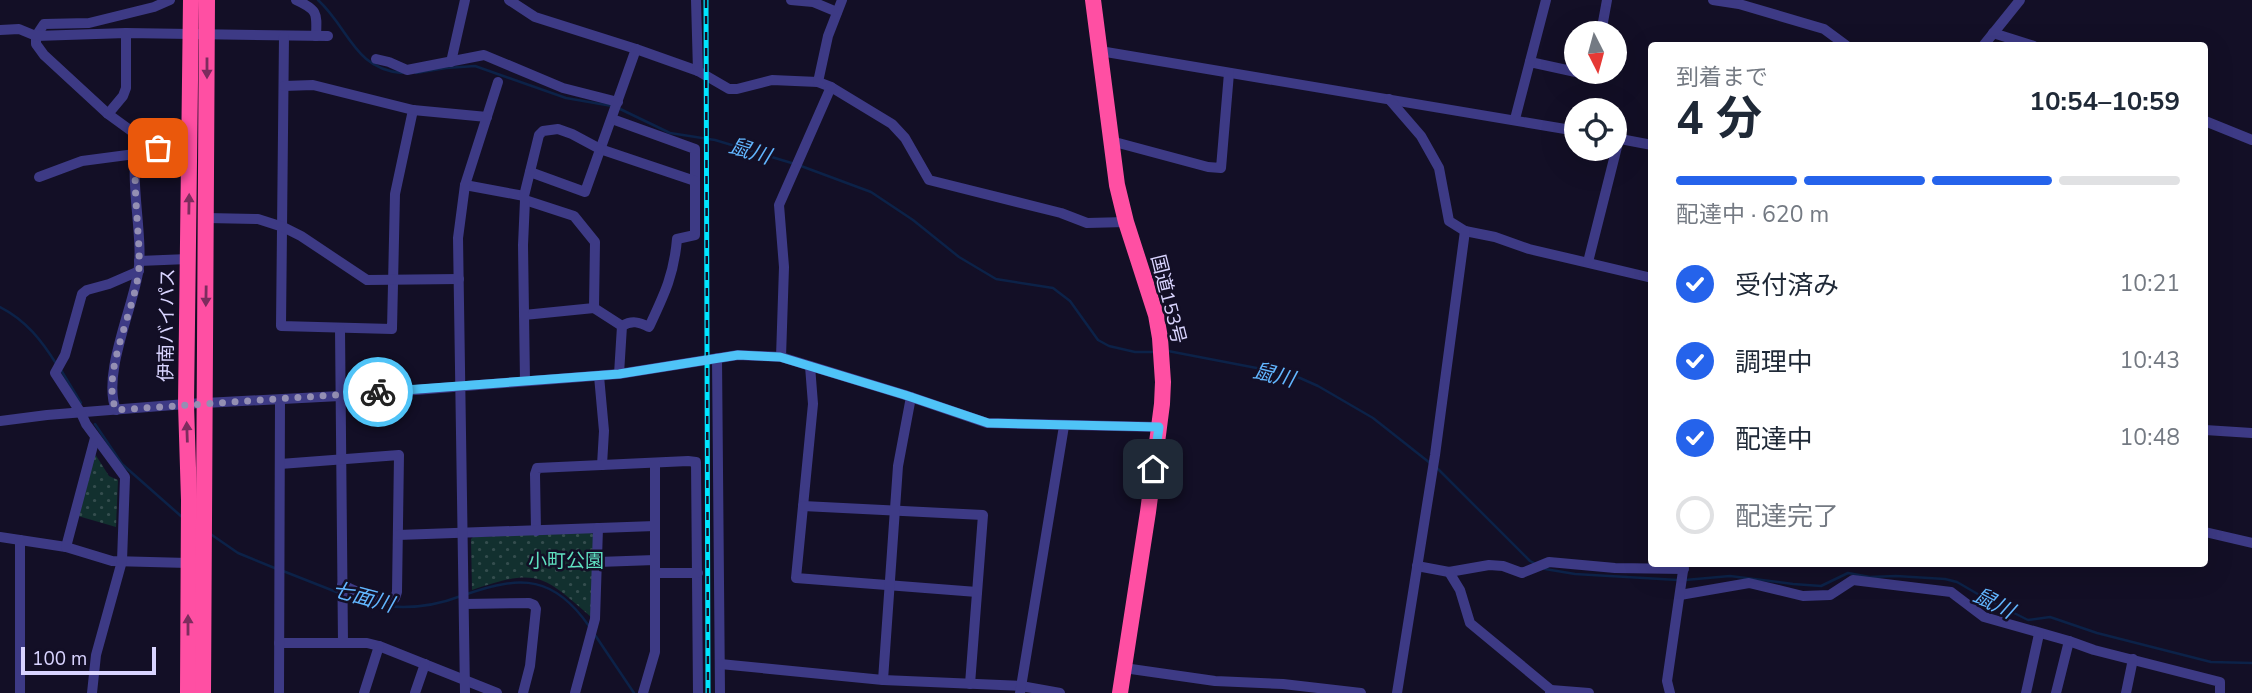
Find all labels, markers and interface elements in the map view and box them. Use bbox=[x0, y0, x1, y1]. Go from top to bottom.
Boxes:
north arrow bbox=[1564, 21, 1628, 84]
map controls bbox=[1564, 21, 1627, 161]
one-way arrow bbox=[201, 57, 213, 79]
text: 到着まで bbox=[1676, 62, 1768, 93]
text: 10:54–10:59 bbox=[2029, 84, 2180, 119]
text: 4 分 bbox=[1676, 87, 1762, 150]
button: locate bbox=[1564, 98, 1627, 161]
pin bbox=[128, 118, 188, 178]
icon: bag bbox=[139, 129, 177, 167]
water label: 鼠川 bbox=[726, 131, 776, 171]
one-way arrow bbox=[183, 193, 195, 215]
text: 配達中 · 620 m bbox=[1676, 199, 1829, 230]
street label: 国道153号 bbox=[1144, 252, 1192, 347]
icon: check bbox=[1676, 265, 1714, 303]
street label: 伊南バイパス bbox=[153, 268, 181, 382]
text: 受付済み bbox=[1735, 268, 1839, 303]
text: 10:21 bbox=[2120, 268, 2180, 299]
one-way arrow bbox=[200, 285, 212, 307]
icon: check bbox=[1676, 342, 1714, 380]
text: 調理中 bbox=[1735, 345, 1813, 380]
text: 10:43 bbox=[2120, 345, 2180, 376]
water label: 鼠川 bbox=[1250, 356, 1300, 394]
courier bbox=[343, 357, 413, 427]
icon: bike bbox=[359, 373, 397, 411]
icon: check bbox=[1676, 419, 1714, 457]
one-way arrow bbox=[181, 421, 193, 443]
text: 配達中 bbox=[1735, 422, 1813, 457]
text: 10:48 bbox=[2120, 422, 2180, 453]
pin bbox=[1123, 439, 1183, 499]
icon: home bbox=[1134, 450, 1172, 488]
text: 配達完了 bbox=[1735, 499, 1839, 534]
park label: 小町公園 bbox=[528, 548, 604, 574]
water label: 七面川 bbox=[329, 575, 399, 619]
water label: 鼠川 bbox=[1969, 581, 2021, 626]
one-way arrow bbox=[182, 614, 194, 636]
scale bar bbox=[21, 644, 156, 676]
text: 100 m bbox=[32, 646, 87, 672]

